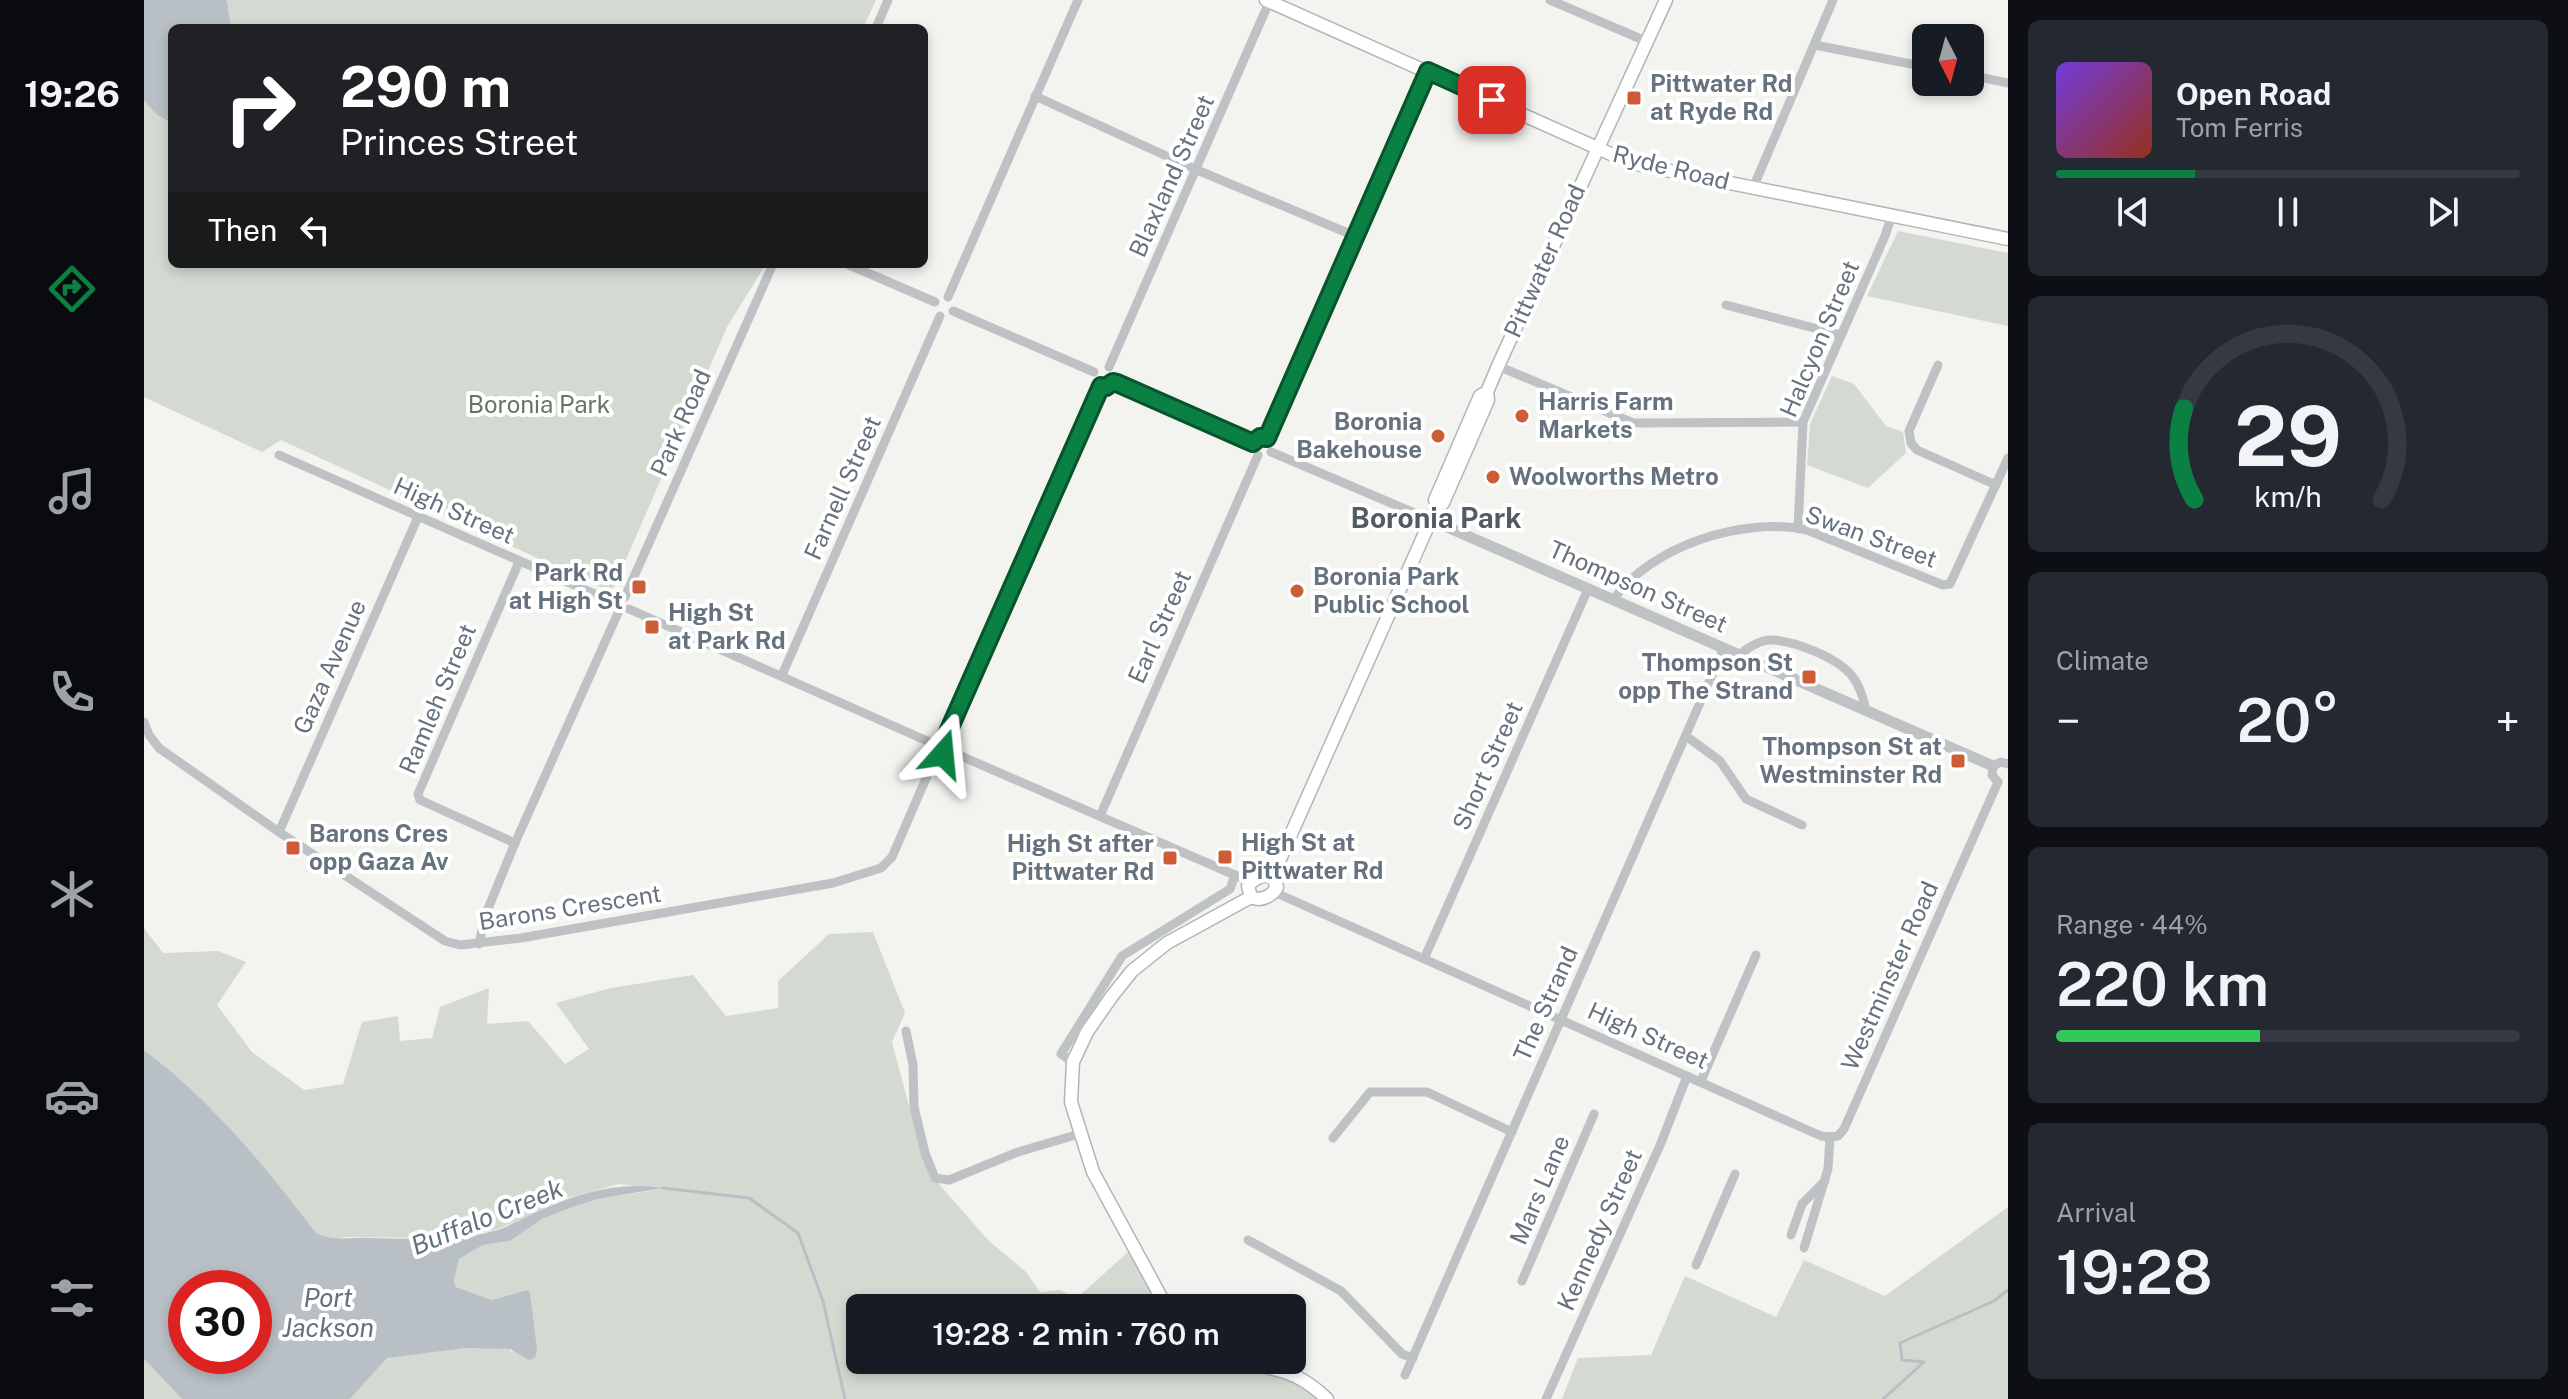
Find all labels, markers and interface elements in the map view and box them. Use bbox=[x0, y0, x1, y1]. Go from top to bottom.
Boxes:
north arrow bbox=[1912, 24, 1984, 96]
map controls bbox=[1912, 24, 1984, 96]
text: 290 m bbox=[340, 54, 511, 120]
icon: right bbox=[208, 56, 312, 160]
pin bbox=[1458, 66, 1526, 134]
place label: Pittwater Rd at Ryde Rd bbox=[1650, 69, 1792, 125]
text: 19:26 bbox=[24, 73, 120, 115]
text: Open Road bbox=[2176, 76, 2331, 112]
icon: arrive bbox=[1470, 78, 1514, 122]
marker: Pittwater Rd at Ryde Rd bbox=[1625, 89, 1643, 107]
street label: Blaxland Street bbox=[1123, 90, 1219, 261]
text: Tom Ferris bbox=[2176, 112, 2303, 143]
text: Princes Street bbox=[340, 121, 579, 163]
street label: Ryde Road bbox=[1610, 139, 1732, 195]
street label: Pittwater Road bbox=[1498, 180, 1590, 341]
icon: previous bbox=[2111, 190, 2155, 234]
icon: pause bbox=[2266, 190, 2310, 234]
icon: next bbox=[2421, 190, 2465, 234]
icon: left bbox=[293, 208, 337, 252]
text: Then bbox=[208, 212, 277, 248]
street label: Halcyon Street bbox=[1774, 256, 1865, 421]
icon: directions bbox=[44, 261, 100, 317]
street label: Park Road bbox=[644, 365, 716, 480]
text: 29 bbox=[2234, 386, 2342, 484]
place label: Harris Farm Markets bbox=[1538, 387, 1674, 443]
park label: Boronia Park bbox=[468, 390, 610, 418]
place label: Boronia Bakehouse bbox=[1296, 407, 1422, 463]
marker: Harris Farm Markets bbox=[1513, 407, 1531, 425]
street label: Farnell Street bbox=[798, 411, 886, 564]
marker: Boronia Bakehouse bbox=[1429, 427, 1447, 445]
place label: Woolworths Metro bbox=[1509, 462, 1719, 490]
icon: music bbox=[44, 463, 100, 519]
marker: Woolworths Metro bbox=[1484, 468, 1502, 486]
street label: High Street bbox=[390, 471, 519, 549]
text: km/h bbox=[2254, 480, 2322, 513]
street label: Swan Street bbox=[1802, 499, 1941, 573]
district label: Boronia Park bbox=[1351, 501, 1521, 534]
street label: Thompson Street bbox=[1545, 534, 1732, 638]
place label: Park Rd at High St bbox=[509, 558, 623, 614]
place label: Boronia Park Public School bbox=[1313, 562, 1470, 618]
street label: Earl Street bbox=[1122, 566, 1196, 687]
marker: Park Rd at High St bbox=[630, 578, 648, 596]
marker: Boronia Park Public School bbox=[1288, 582, 1306, 600]
street label: Gaza Avenue bbox=[287, 595, 371, 738]
place label: High St at Park Rd bbox=[668, 598, 786, 654]
marker: High St at Park Rd bbox=[643, 618, 661, 636]
street label: Ramleh Street bbox=[393, 619, 481, 778]
text: Climate bbox=[2056, 645, 2149, 676]
place label: Thompson St opp The Strand bbox=[1618, 648, 1793, 704]
icon: phone bbox=[44, 664, 100, 720]
marker: Thompson St opp The Strand bbox=[1800, 668, 1818, 686]
text: 20° bbox=[2237, 685, 2339, 756]
text: − bbox=[2056, 695, 2080, 747]
text: + bbox=[2496, 695, 2520, 747]
street label: Short Street bbox=[1446, 697, 1528, 834]
position arrow bbox=[901, 712, 985, 796]
place label: Thompson St at Westminster Rd bbox=[1759, 732, 1942, 788]
marker: Thompson St at Westminster Rd bbox=[1949, 752, 1967, 770]
place label: Barons Cres opp Gaza Av bbox=[309, 819, 449, 875]
place label: High St at Pittwater Rd bbox=[1241, 828, 1383, 884]
place label: High St after Pittwater Rd bbox=[1007, 829, 1154, 885]
marker: Barons Cres opp Gaza Av bbox=[284, 839, 302, 857]
marker: High St at Pittwater Rd bbox=[1216, 848, 1234, 866]
marker: High St after Pittwater Rd bbox=[1161, 849, 1179, 867]
icon: climate bbox=[44, 866, 100, 922]
street label: Westminster Road bbox=[1835, 877, 1943, 1074]
street label: Barons Crescent bbox=[477, 879, 663, 935]
text: Range · 44% bbox=[2056, 909, 2208, 940]
street label: The Strand bbox=[1507, 942, 1583, 1065]
text: 220 km bbox=[2056, 949, 2269, 1020]
street label: High Street bbox=[1584, 996, 1713, 1074]
icon: car bbox=[44, 1068, 100, 1124]
street label: Mars Lane bbox=[1504, 1131, 1575, 1248]
street label: Kennedy Street bbox=[1551, 1145, 1647, 1315]
water label: Buffalo Creek bbox=[406, 1172, 567, 1261]
text: Arrival bbox=[2056, 1197, 2136, 1228]
text: 19:28 bbox=[2056, 1237, 2213, 1308]
icon: filters bbox=[44, 1270, 100, 1326]
speed limit sign: 30 bbox=[168, 1270, 272, 1374]
water label: Port Jackson bbox=[282, 1282, 374, 1343]
text: 19:28 · 2 min · 760 m bbox=[932, 1316, 1220, 1352]

